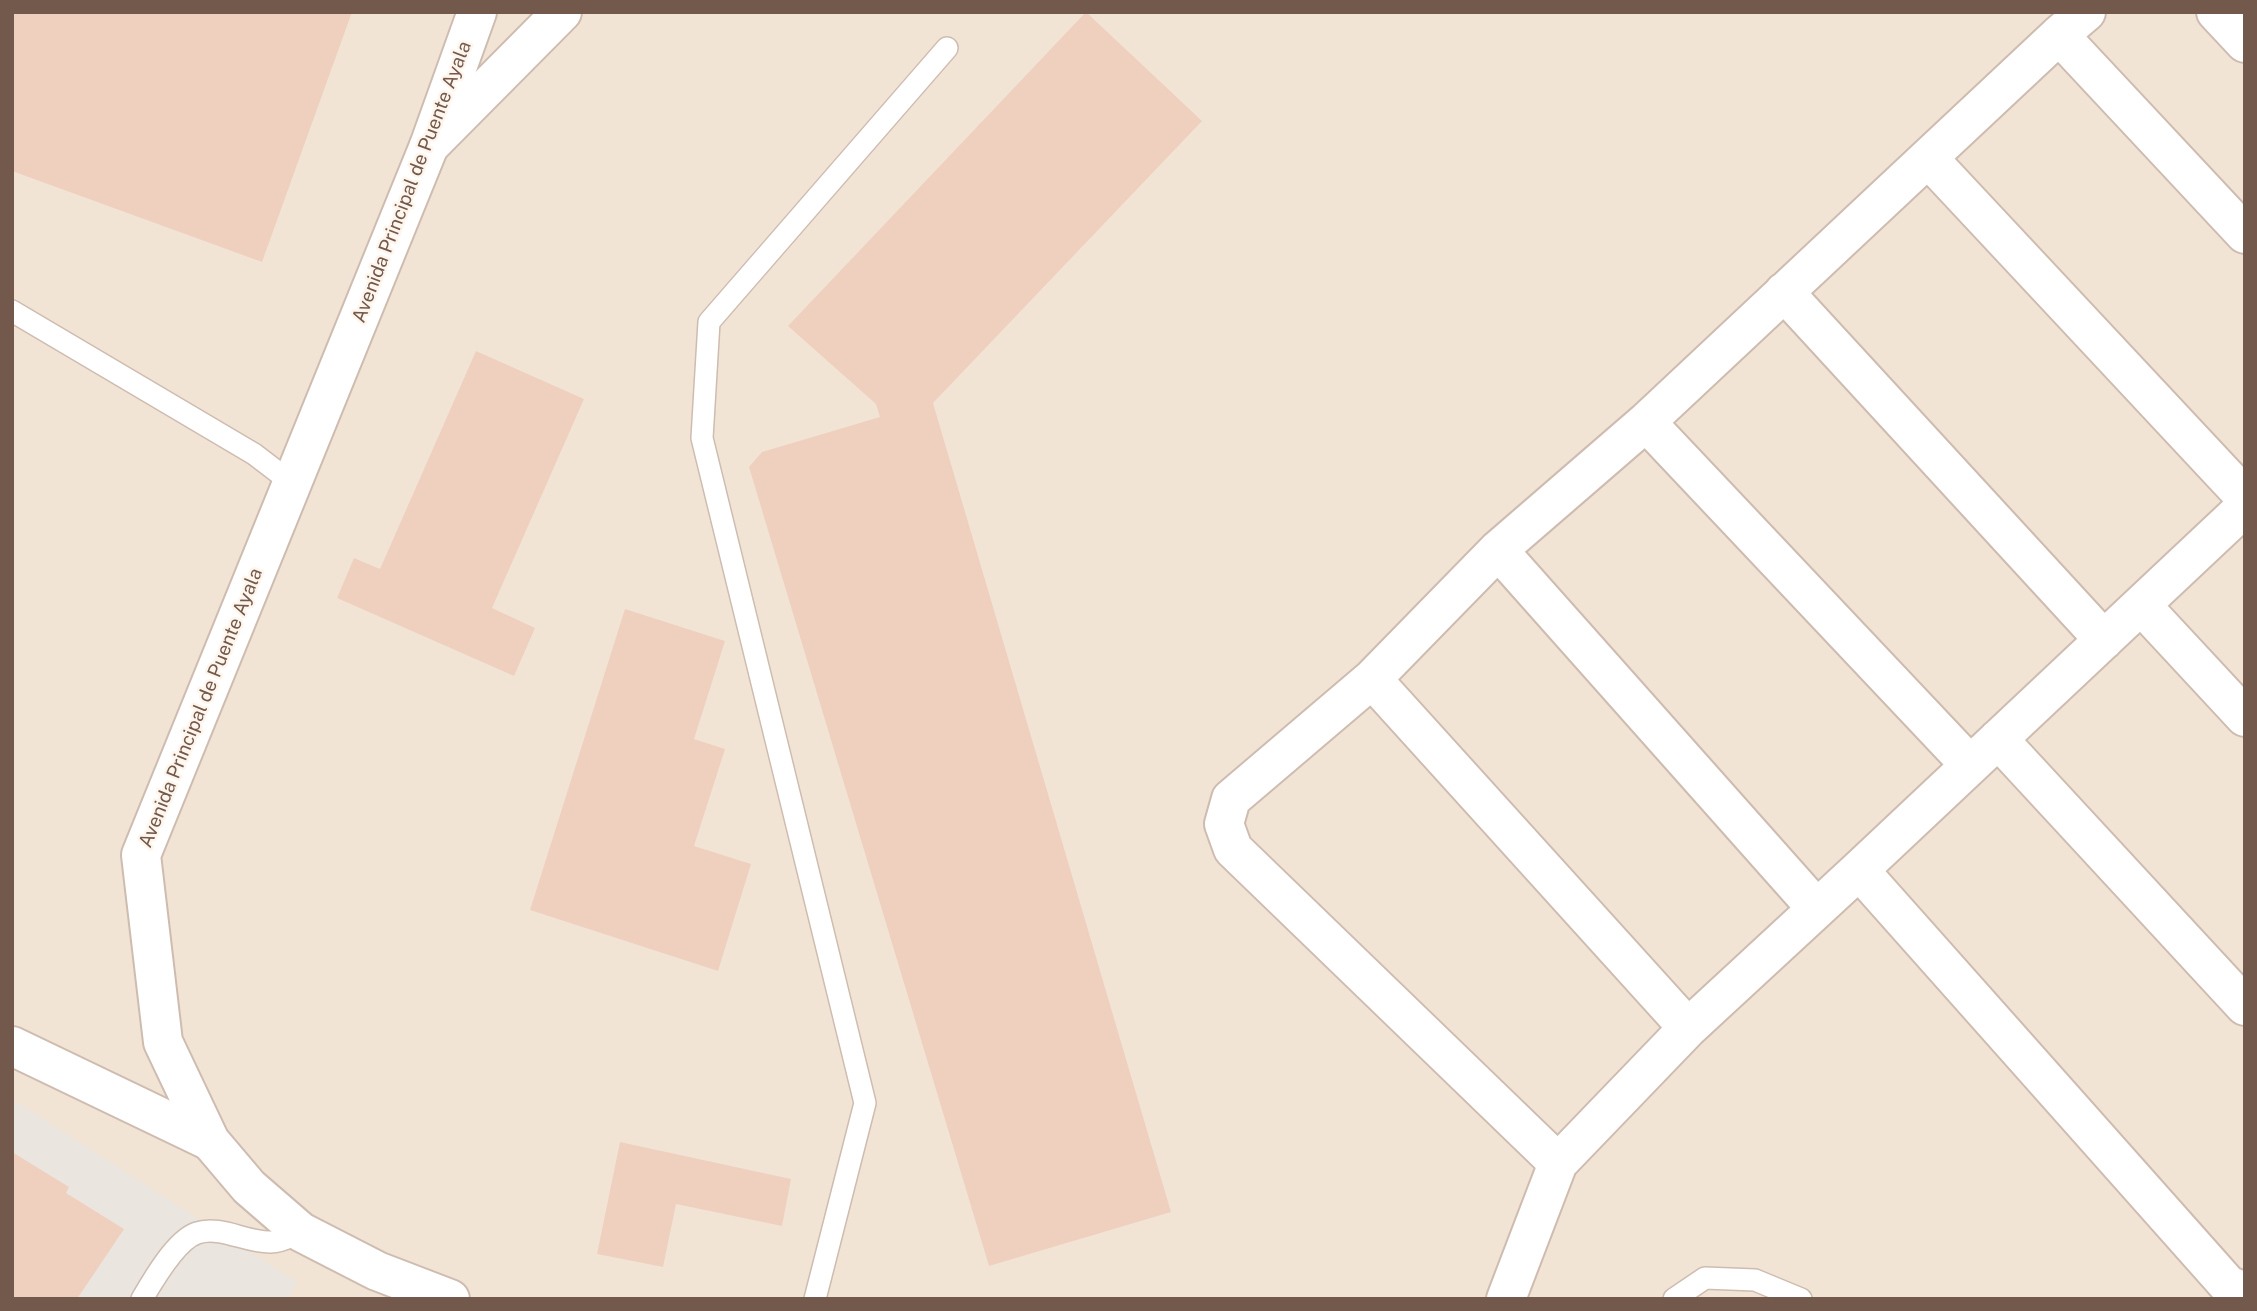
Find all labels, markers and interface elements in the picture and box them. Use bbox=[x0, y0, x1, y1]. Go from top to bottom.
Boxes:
street label: Avenida Principal de Puente Ayala bbox=[348, 38, 476, 326]
street label: Avenida Principal de Puente Ayala bbox=[134, 565, 268, 851]

